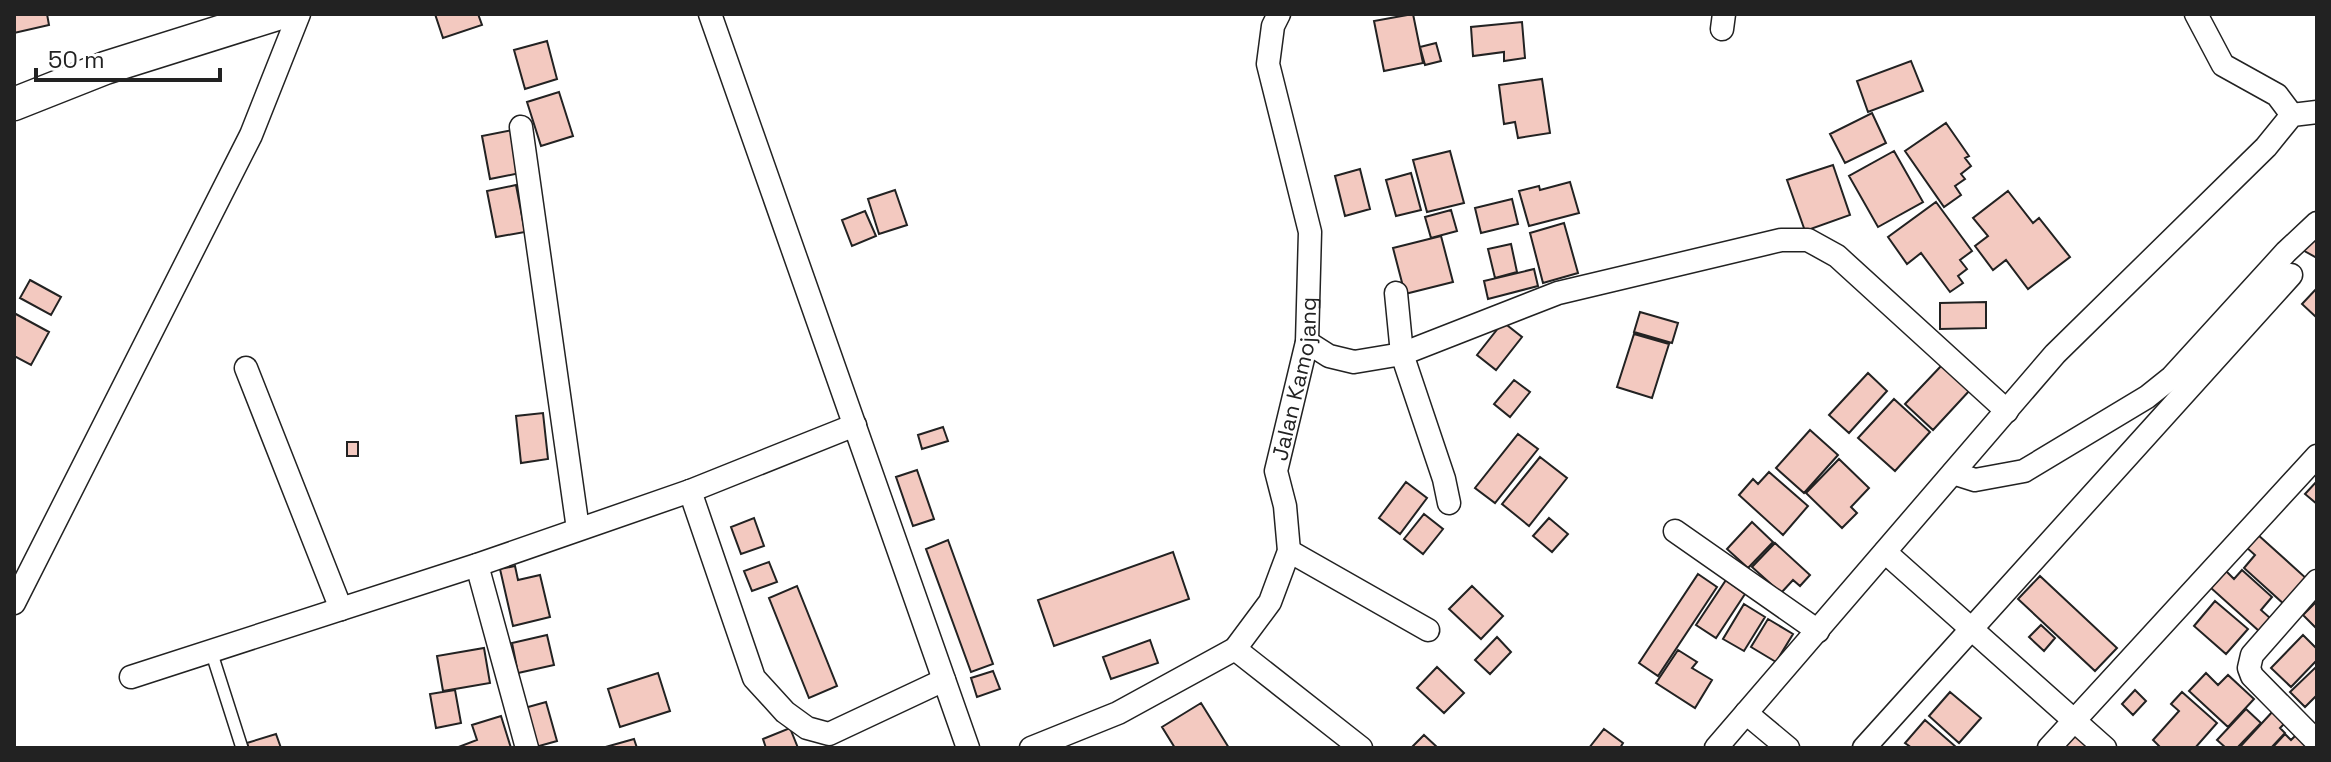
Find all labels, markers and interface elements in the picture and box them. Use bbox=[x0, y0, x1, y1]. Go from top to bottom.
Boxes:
scale bar bbox=[36, 32, 220, 82]
text: 50 m bbox=[48, 44, 105, 75]
street label: Jalan Kamojang bbox=[1265, 296, 1322, 463]

